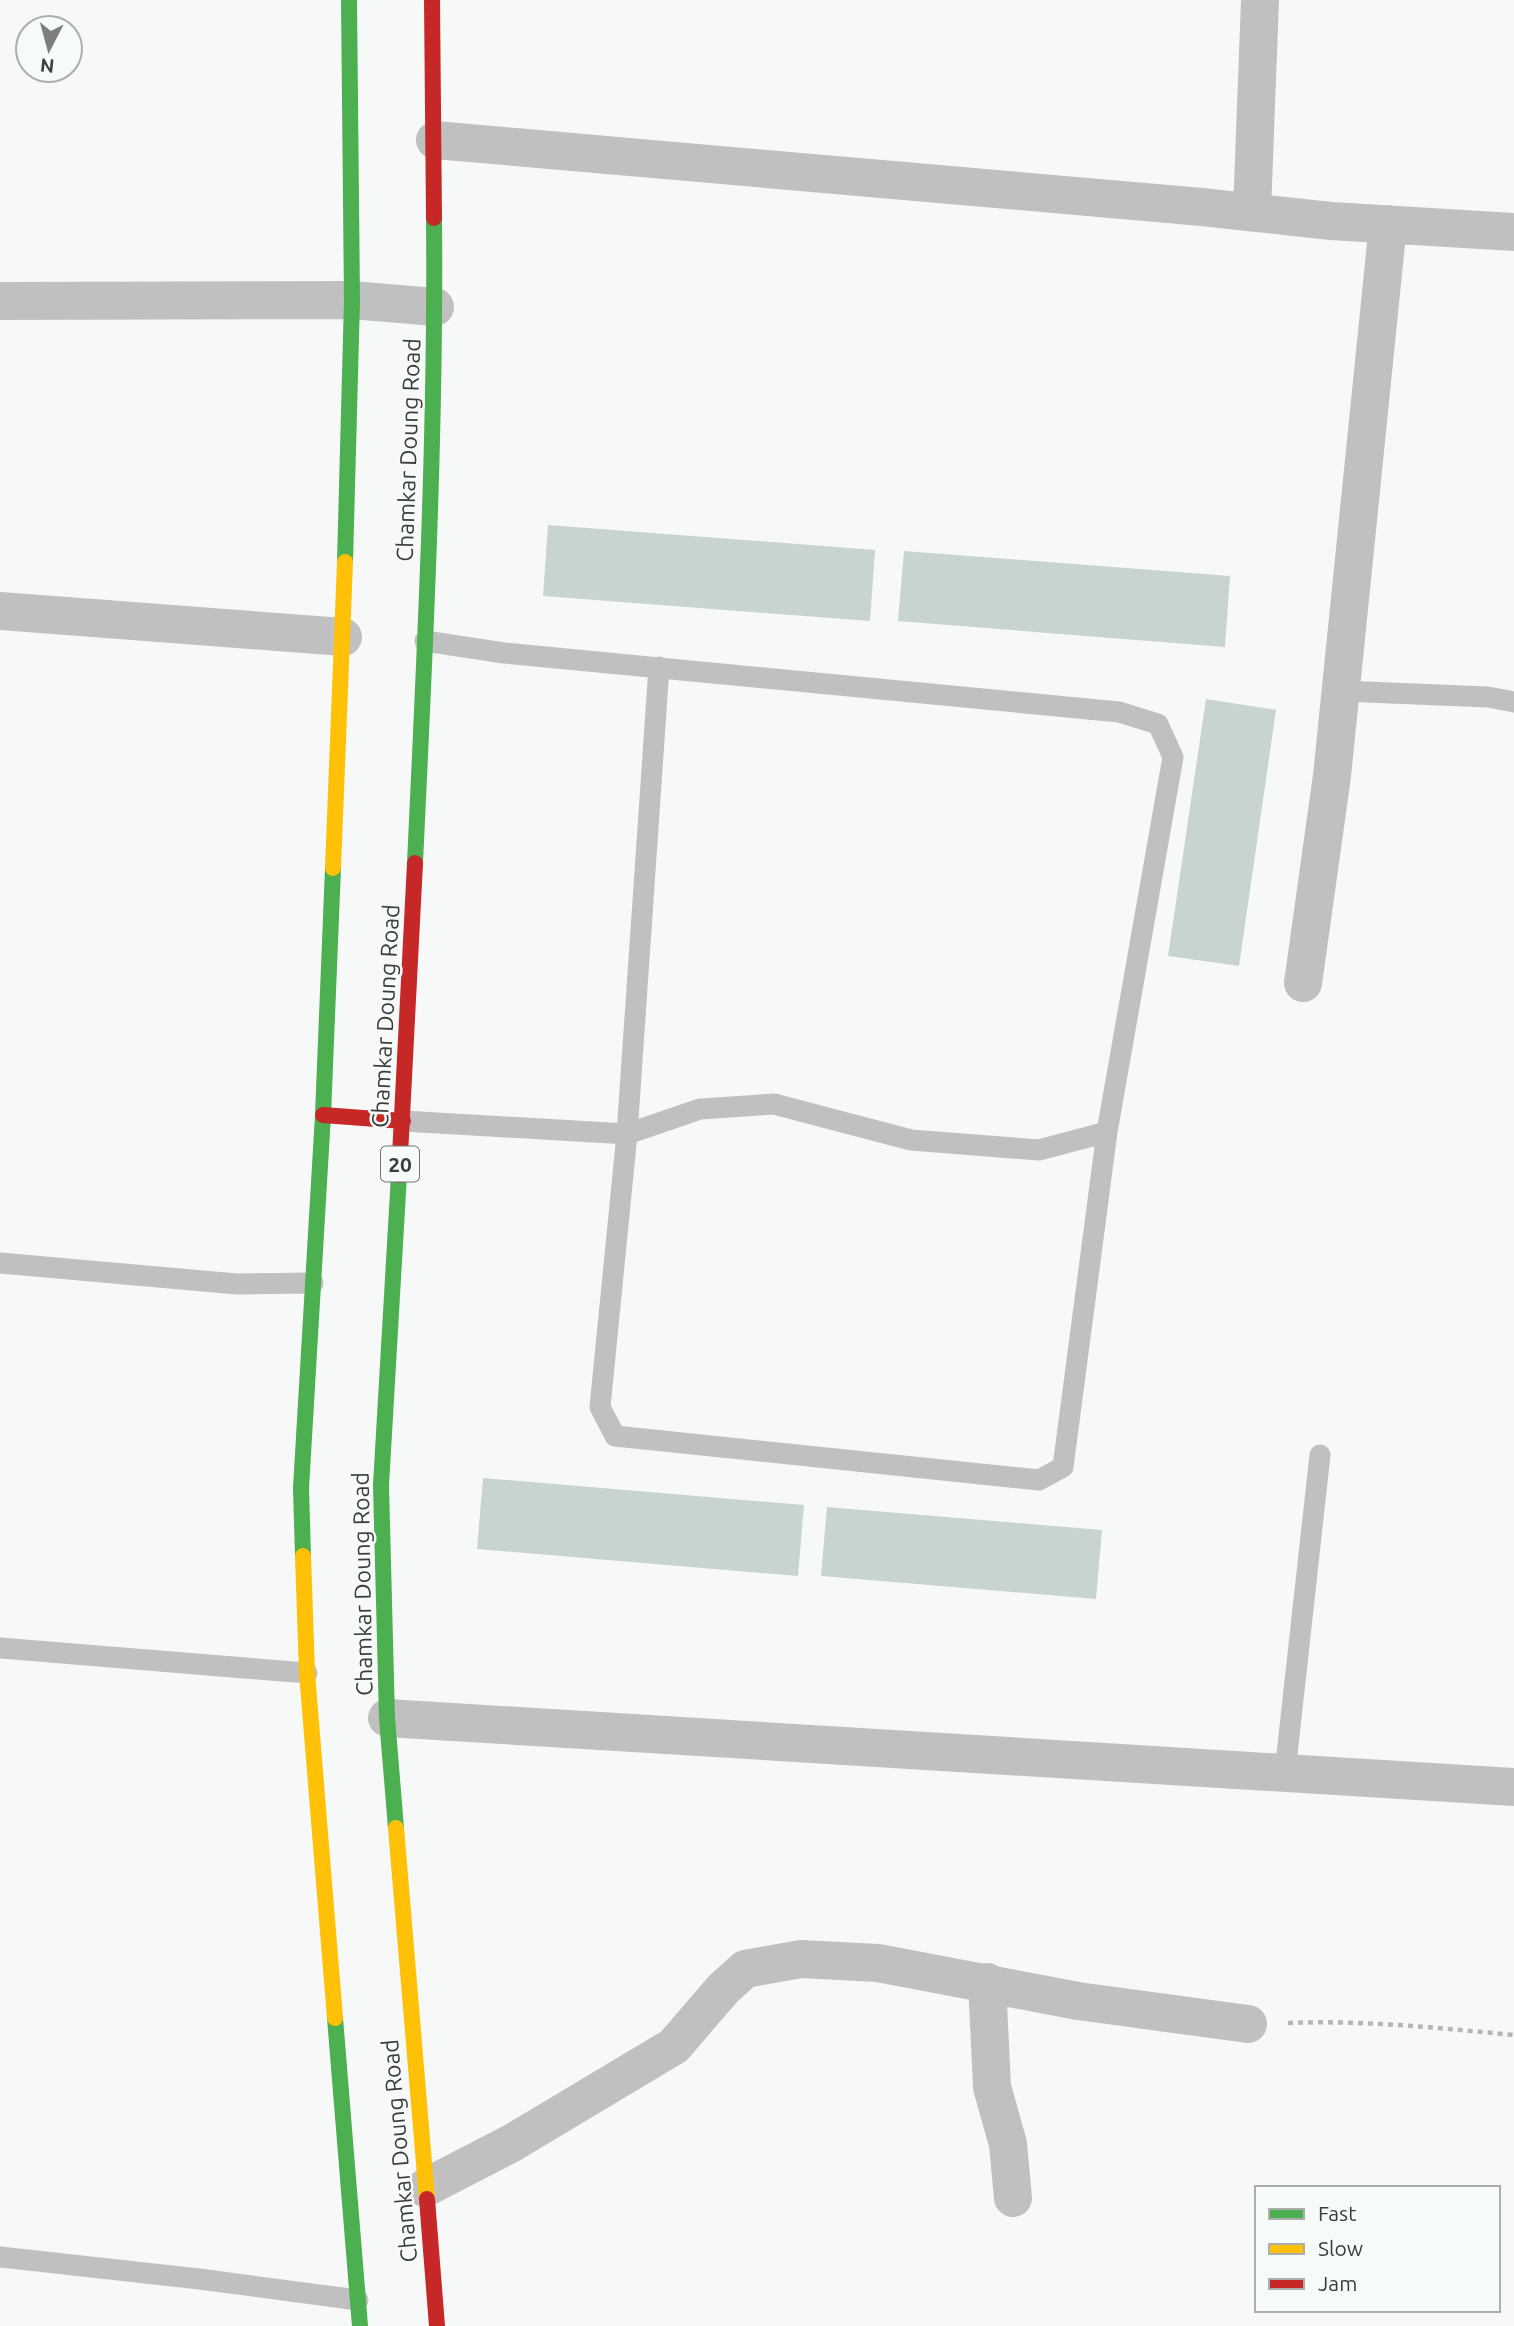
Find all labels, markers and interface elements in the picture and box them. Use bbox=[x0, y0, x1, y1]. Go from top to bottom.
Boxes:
north arrow bbox=[14, 14, 84, 84]
text: N bbox=[39, 54, 55, 78]
street label: Chamkar Doung Road bbox=[392, 338, 424, 562]
street label: Chamkar Doung Road bbox=[367, 904, 403, 1128]
road number: 20 bbox=[381, 1146, 419, 1182]
street label: Chamkar Doung Road bbox=[348, 1472, 376, 1696]
street label: Chamkar Doung Road bbox=[377, 2038, 421, 2264]
legend bbox=[1255, 2186, 1500, 2312]
text: Fast bbox=[1318, 2201, 1356, 2225]
text: Slow bbox=[1318, 2236, 1363, 2260]
text: Jam bbox=[1318, 2271, 1357, 2295]

